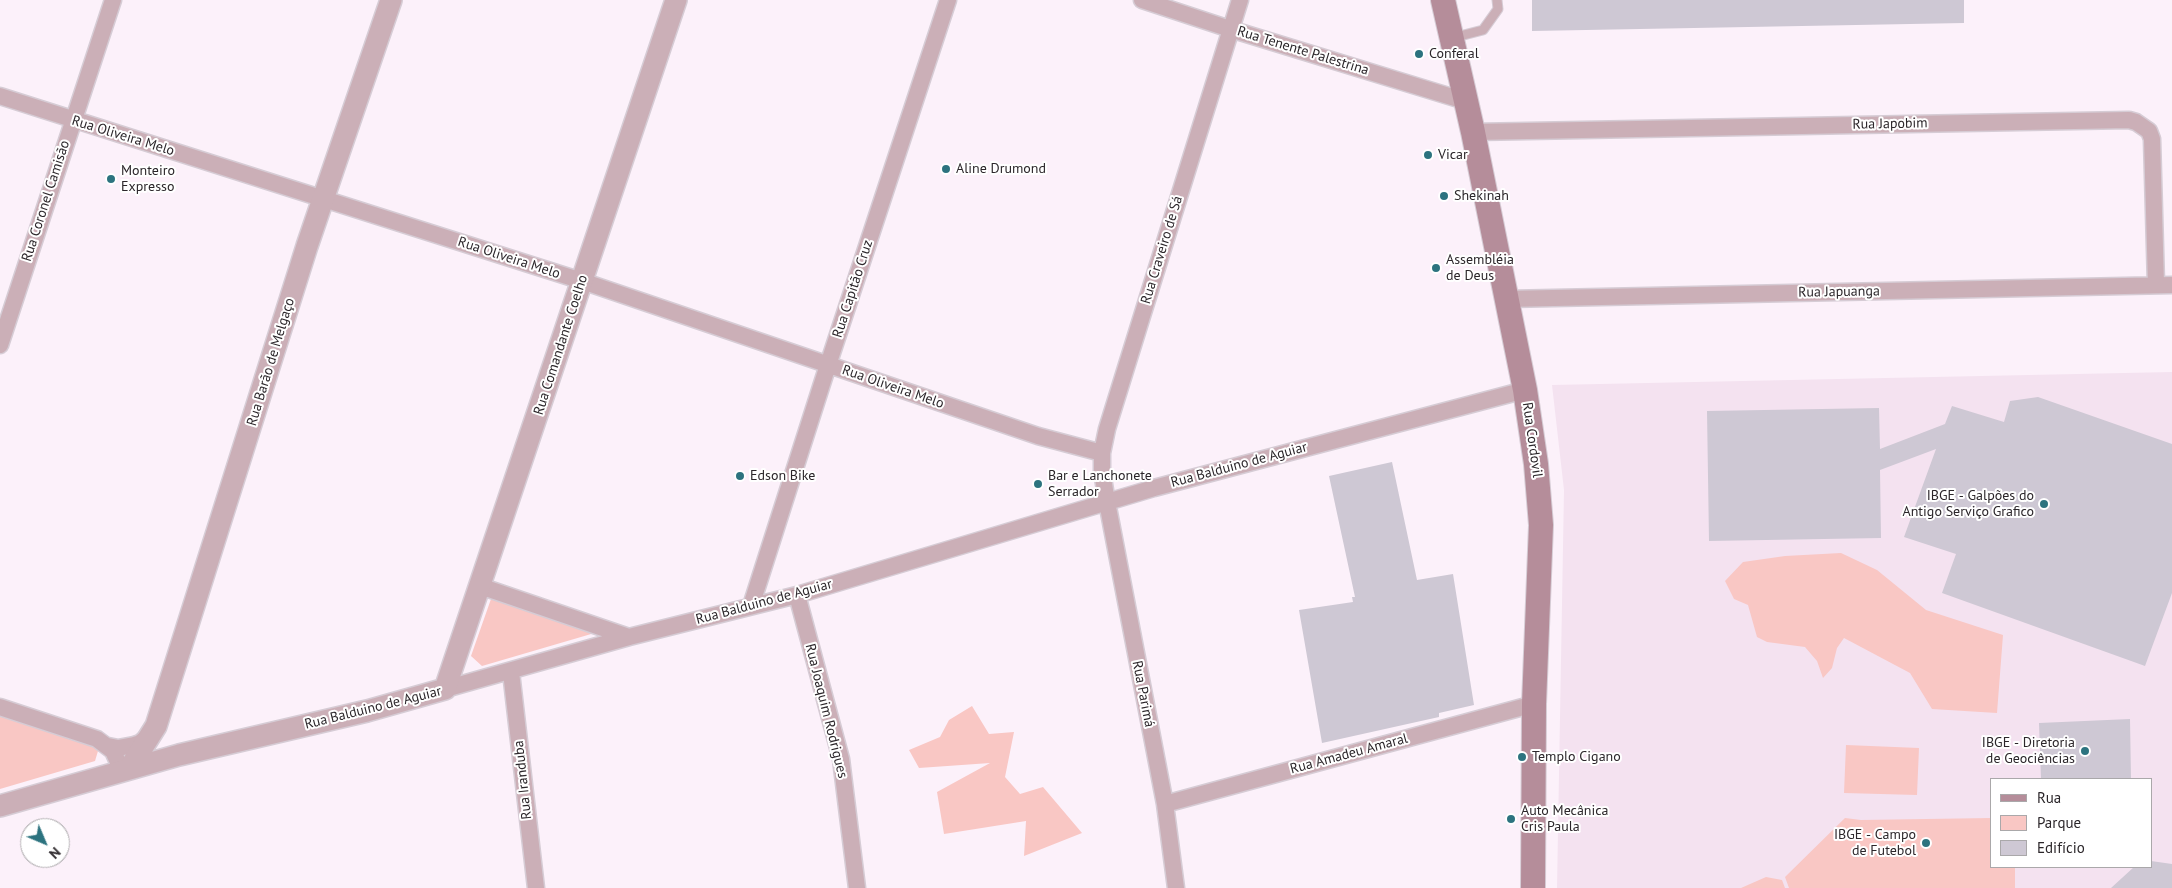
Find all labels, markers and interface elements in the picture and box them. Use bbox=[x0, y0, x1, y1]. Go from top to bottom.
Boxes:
street label: Rua Tenente Palestrina bbox=[1235, 23, 1371, 79]
place label: Conferal bbox=[1429, 46, 1479, 62]
marker: Conferal bbox=[1413, 48, 1425, 60]
street label: Rua Oliveira Melo bbox=[70, 112, 176, 160]
street label: Rua Japobim bbox=[1852, 115, 1928, 133]
street label: Rua Coronel Camisão bbox=[18, 138, 74, 264]
place label: Vicar bbox=[1438, 147, 1468, 163]
marker: Vicar bbox=[1422, 149, 1434, 161]
place label: Aline Drumond bbox=[956, 161, 1046, 177]
place label: Monteiro Expresso bbox=[121, 163, 175, 196]
marker: Aline Drumond bbox=[940, 163, 952, 175]
marker: Monteiro Expresso bbox=[105, 173, 117, 185]
place label: Shekinah bbox=[1454, 188, 1509, 204]
marker: Shekinah bbox=[1438, 190, 1450, 202]
street label: Rua Craveiro de Sá bbox=[1138, 194, 1186, 306]
street label: Rua Oliveira Melo bbox=[456, 234, 562, 282]
street label: Rua Capitão Cruz bbox=[829, 238, 877, 340]
place label: Assembléia de Deus bbox=[1446, 252, 1514, 284]
marker: Assembléia de Deus bbox=[1430, 262, 1442, 274]
street label: Rua Comandante Coelho bbox=[530, 273, 592, 417]
street label: Rua Japuanga bbox=[1798, 283, 1880, 301]
street label: Rua Barão de Melgaço bbox=[244, 296, 298, 428]
street label: Rua Oliveira Melo bbox=[840, 362, 946, 412]
street label: Rua Cordovil bbox=[1518, 401, 1546, 479]
street label: Rua Balduino de Aguiar bbox=[1169, 439, 1309, 491]
place label: Edson Bike bbox=[750, 468, 815, 484]
place label: Bar e Lanchonete Serrador bbox=[1048, 468, 1152, 501]
marker: Edson Bike bbox=[734, 470, 746, 482]
marker: Bar e Lanchonete Serrador bbox=[1032, 478, 1044, 490]
place label: IBGE - Galpões do Antigo Serviço Grafico bbox=[1903, 488, 2034, 520]
marker: IBGE - Galpões do Antigo Serviço Grafico bbox=[2038, 498, 2050, 510]
street label: Rua Balduino de Aguiar bbox=[694, 576, 834, 628]
street label: Rua Joaquim Rodrigues bbox=[801, 642, 851, 780]
street label: Rua Parimá bbox=[1128, 659, 1158, 729]
street label: Rua Balduino de Aguiar bbox=[303, 683, 443, 733]
street label: Rua Amadeu Amaral bbox=[1288, 730, 1410, 778]
place label: IBGE - Diretoria de Geociências bbox=[1982, 735, 2075, 768]
street label: Rua Iranduba bbox=[510, 740, 536, 820]
marker: IBGE - Diretoria de Geociências bbox=[2079, 745, 2091, 757]
place label: Templo Cigano bbox=[1532, 749, 1621, 765]
marker: Templo Cigano bbox=[1516, 751, 1528, 763]
legend bbox=[1990, 778, 2152, 868]
text: Rua bbox=[2037, 788, 2061, 807]
place label: Auto Mecânica Cris Paula bbox=[1521, 803, 1609, 836]
marker: Auto Mecânica Cris Paula bbox=[1505, 813, 1517, 825]
text: Parque bbox=[2037, 813, 2081, 832]
north arrow bbox=[20, 818, 70, 868]
place label: IBGE - Campo de Futebol bbox=[1834, 827, 1916, 860]
marker: IBGE - Campo de Futebol bbox=[1920, 837, 1932, 849]
text: Edifício bbox=[2037, 838, 2085, 857]
text: N bbox=[45, 843, 65, 863]

